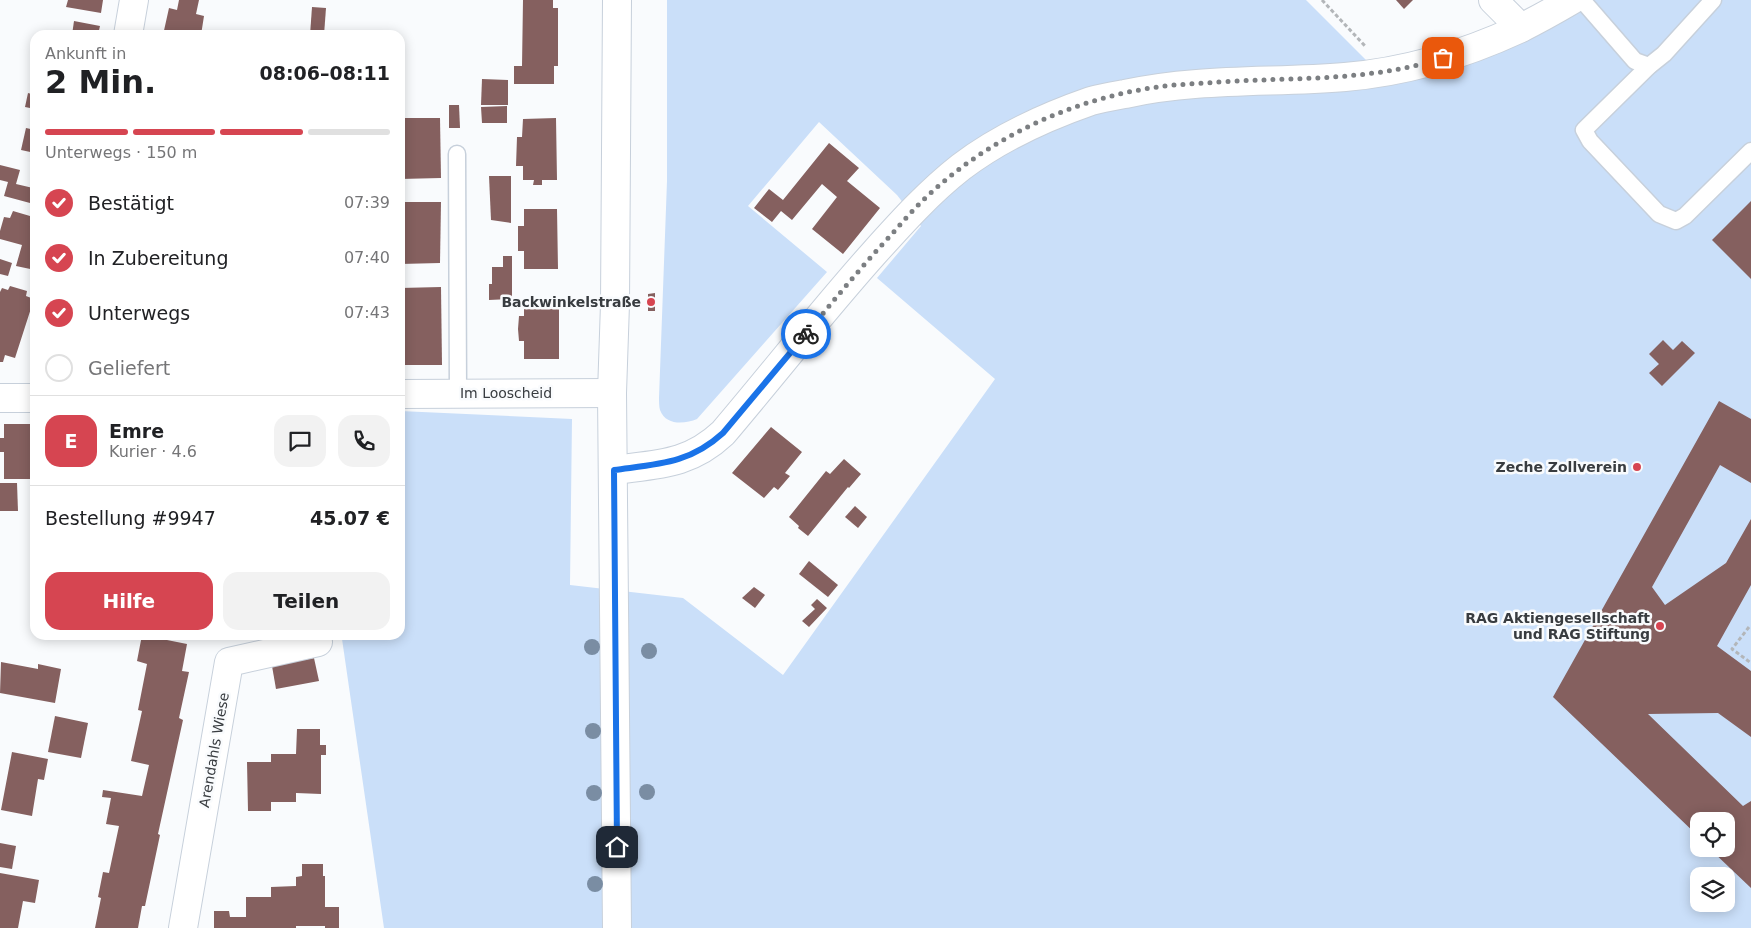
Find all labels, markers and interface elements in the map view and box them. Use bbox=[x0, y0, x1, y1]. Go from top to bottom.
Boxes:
pin bbox=[1422, 37, 1464, 79]
text: Ankunft in bbox=[45, 44, 126, 63]
icon: bag bbox=[1429, 44, 1457, 72]
text: 08:06–08:11 bbox=[260, 62, 390, 84]
text: 2 Min. bbox=[45, 63, 156, 101]
text: Unterwegs · 150 m bbox=[45, 143, 197, 162]
icon: check bbox=[45, 189, 73, 217]
text: Bestätigt bbox=[88, 192, 174, 214]
text: 07:39 bbox=[344, 193, 390, 212]
icon: check bbox=[45, 244, 73, 272]
text: In Zubereitung bbox=[88, 247, 228, 269]
text: 07:40 bbox=[344, 248, 390, 267]
place label: Backwinkelstraße bbox=[501, 294, 641, 310]
marker: Backwinkelstraße bbox=[645, 296, 657, 308]
icon: check bbox=[45, 299, 73, 327]
text: Unterwegs bbox=[88, 302, 190, 324]
text: 07:43 bbox=[344, 303, 390, 322]
courier bbox=[781, 309, 831, 359]
icon: bike bbox=[792, 320, 820, 348]
text: Geliefert bbox=[88, 357, 170, 379]
street label: Im Looscheid bbox=[460, 385, 552, 401]
button: chat bbox=[274, 415, 326, 467]
button: phone bbox=[338, 415, 390, 467]
text: Emre bbox=[109, 420, 164, 442]
text: E bbox=[65, 430, 77, 452]
text: Kurier · 4.6 bbox=[109, 442, 197, 461]
place label: Zeche Zollverein bbox=[1496, 459, 1627, 475]
marker: Zeche Zollverein bbox=[1631, 461, 1643, 473]
text: Bestellung #9947 bbox=[45, 507, 216, 529]
text: 45.07 € bbox=[310, 507, 390, 529]
button: Hilfe bbox=[45, 572, 213, 630]
button: Teilen bbox=[223, 572, 390, 630]
place label: RAG Aktiengesellschaft und RAG Stiftung bbox=[1465, 610, 1650, 642]
marker: RAG Aktiengesellschaft und RAG Stiftung bbox=[1654, 620, 1666, 632]
street label: Arendahls Wiese bbox=[196, 691, 232, 809]
map controls bbox=[1690, 812, 1735, 912]
button: locate bbox=[1690, 812, 1735, 857]
pin bbox=[596, 826, 638, 868]
icon: home bbox=[603, 833, 631, 861]
button: layers bbox=[1690, 867, 1735, 912]

